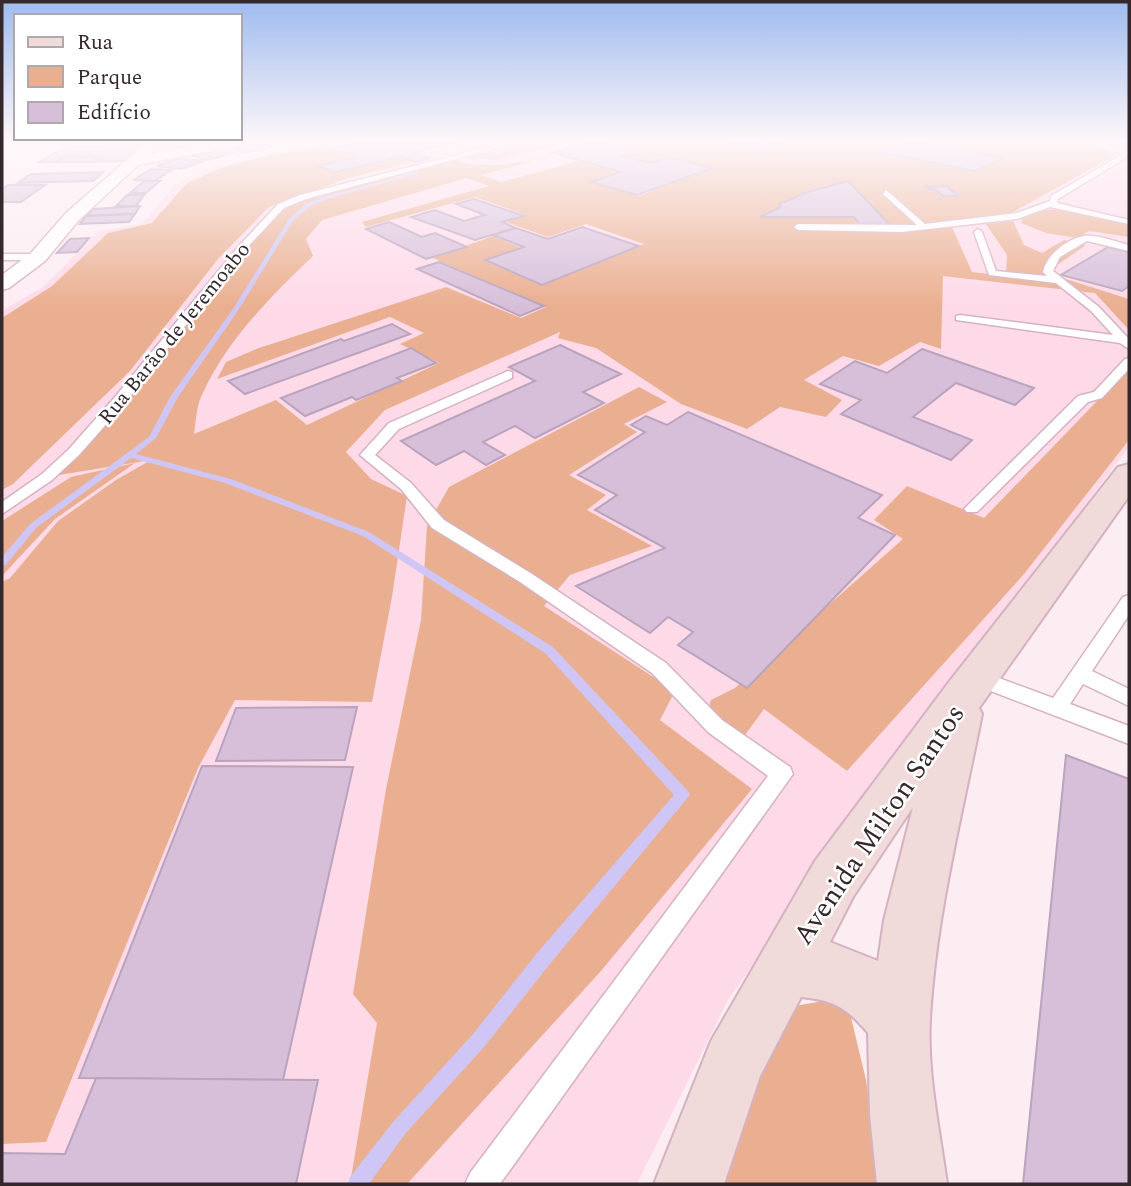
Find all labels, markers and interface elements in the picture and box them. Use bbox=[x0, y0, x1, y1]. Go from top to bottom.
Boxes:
legend bbox=[14, 14, 242, 140]
text: Rua bbox=[77, 27, 114, 59]
text: Parque bbox=[77, 62, 142, 94]
text: Edifício bbox=[77, 97, 151, 129]
street label: Rua Barão de Jeremoabo bbox=[91, 235, 259, 432]
street label: Avenida Milton Santos bbox=[782, 696, 976, 954]

